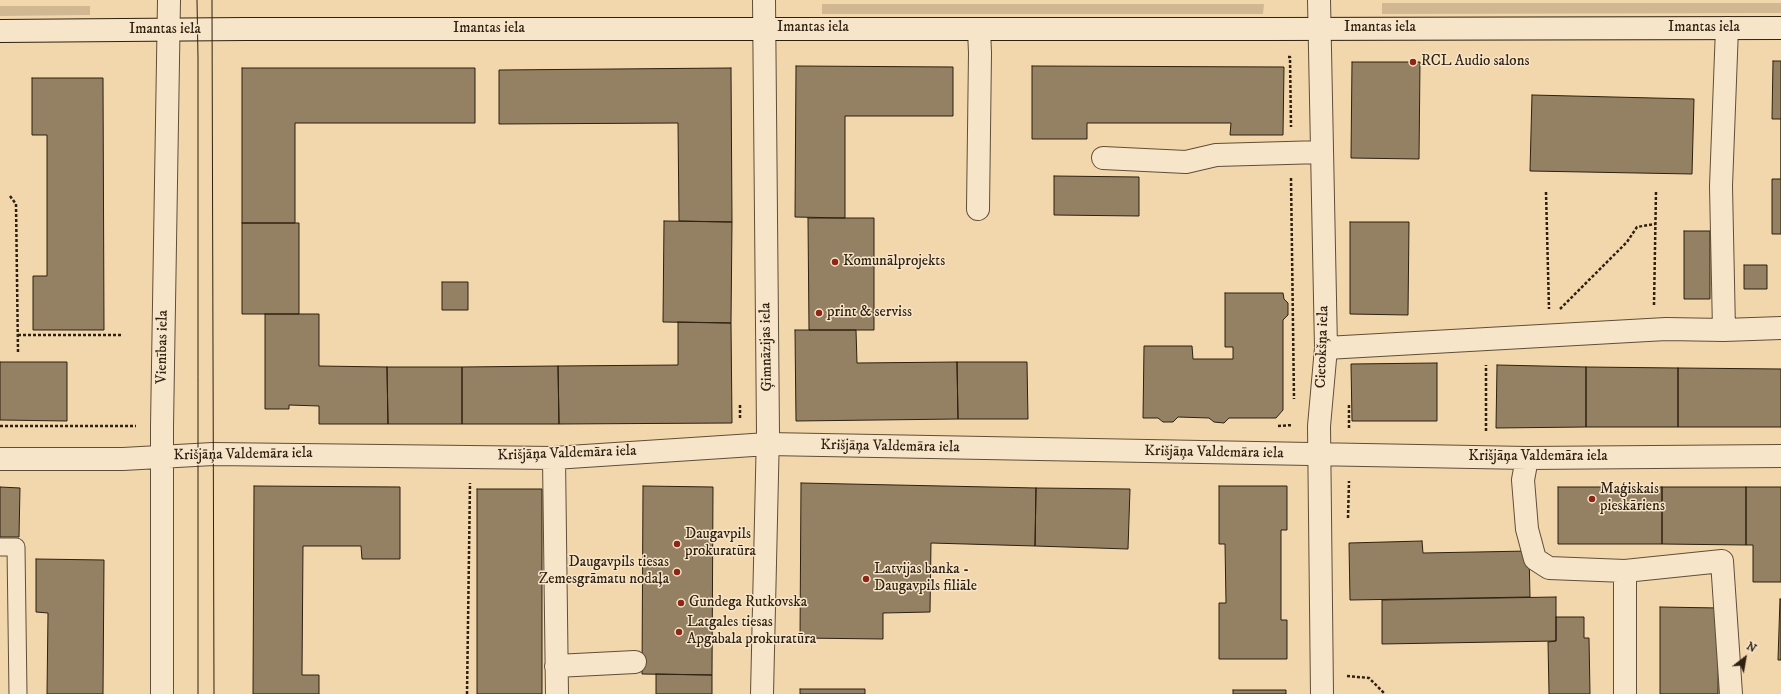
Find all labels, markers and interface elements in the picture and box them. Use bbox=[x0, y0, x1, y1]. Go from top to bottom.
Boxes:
street label: Imantas iela bbox=[777, 19, 849, 37]
street label: Imantas iela bbox=[1344, 19, 1416, 37]
street label: Imantas iela bbox=[1668, 19, 1740, 37]
street label: Imantas iela bbox=[453, 20, 525, 38]
street label: Imantas iela bbox=[129, 21, 201, 39]
place label: RCL Audio salons bbox=[1421, 53, 1530, 71]
marker: RCL Audio salons bbox=[1408, 57, 1418, 67]
place label: Komunālprojekts bbox=[843, 253, 945, 271]
marker: Komunālprojekts bbox=[830, 257, 840, 267]
street label: Ģimnāzijas iela bbox=[757, 302, 777, 392]
place label: print & serviss bbox=[827, 304, 912, 322]
street label: Cietokšņa iela bbox=[1313, 305, 1333, 389]
marker: print & serviss bbox=[814, 308, 824, 318]
street label: Vienības iela bbox=[153, 310, 173, 384]
street label: Krišjāņa Valdemāra iela bbox=[820, 437, 960, 457]
street label: Krišjāņa Valdemāra iela bbox=[497, 443, 637, 465]
street label: Krišjāņa Valdemāra iela bbox=[1144, 443, 1284, 463]
street label: Krišjāņa Valdemāra iela bbox=[173, 445, 313, 465]
street label: Krišjāņa Valdemāra iela bbox=[1468, 448, 1608, 466]
place label: Maģiskais pieskāriens bbox=[1600, 481, 1665, 516]
marker: Maģiskais pieskāriens bbox=[1587, 494, 1597, 504]
place label: Daugavpils prokuratūra bbox=[685, 526, 756, 561]
marker: Daugavpils prokuratūra bbox=[672, 539, 682, 549]
place label: Daugavpils tiesas Zemesgrāmatu nodaļa bbox=[539, 554, 669, 589]
place label: Latvijas banka - Daugavpils filiāle bbox=[874, 561, 977, 596]
marker: Daugavpils tiesas Zemesgrāmatu nodaļa bbox=[672, 567, 682, 577]
marker: Latvijas banka - Daugavpils filiāle bbox=[861, 574, 871, 584]
place label: Gundega Rutkovska bbox=[689, 594, 807, 612]
marker: Gundega Rutkovska bbox=[676, 598, 686, 608]
place label: Latgales tiesas Apgabala prokuratūra bbox=[687, 614, 816, 649]
marker: Latgales tiesas Apgabala prokuratūra bbox=[674, 627, 684, 637]
north arrow bbox=[1725, 638, 1765, 678]
text: N bbox=[1744, 639, 1759, 656]

